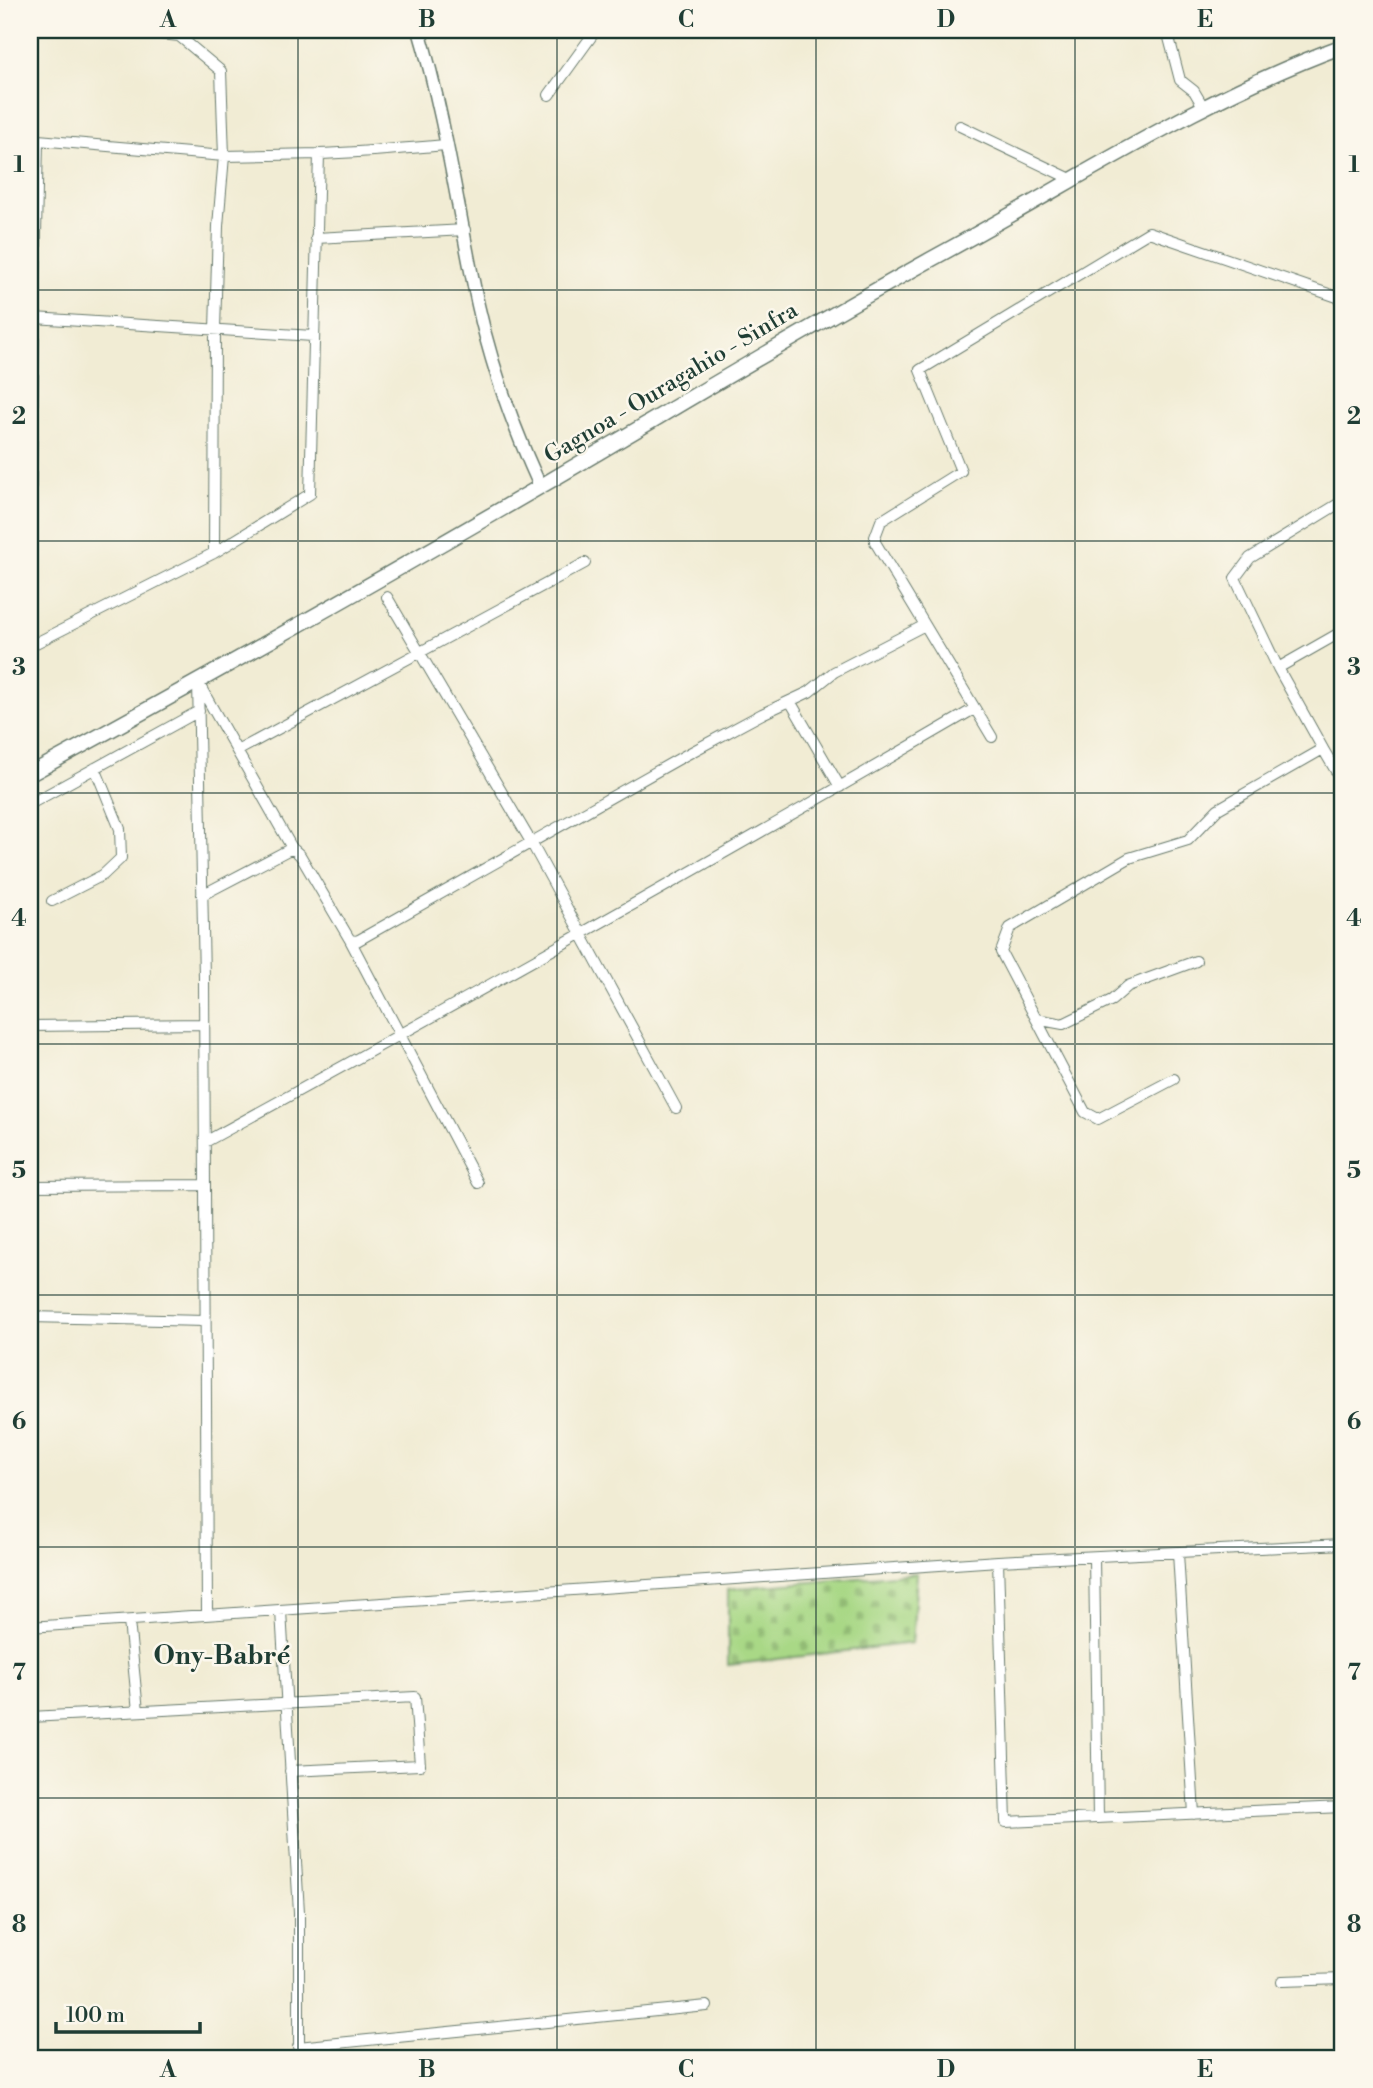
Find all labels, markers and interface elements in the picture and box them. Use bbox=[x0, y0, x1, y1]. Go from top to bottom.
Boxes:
text: A bbox=[159, 6, 177, 34]
text: B bbox=[418, 6, 436, 34]
text: C bbox=[678, 6, 694, 34]
text: D bbox=[937, 6, 955, 34]
text: E bbox=[1197, 6, 1213, 34]
text: 1 bbox=[13, 151, 25, 179]
text: 1 bbox=[1348, 151, 1360, 179]
street label: Gagnoa - Ouragahio - Sinfra bbox=[539, 296, 803, 470]
text: 2 bbox=[12, 403, 26, 431]
text: 2 bbox=[1347, 403, 1361, 431]
text: 3 bbox=[12, 654, 26, 682]
text: 3 bbox=[1347, 654, 1361, 682]
text: 4 bbox=[11, 905, 27, 933]
text: 4 bbox=[1346, 905, 1362, 933]
text: 5 bbox=[12, 1157, 26, 1185]
text: 5 bbox=[1347, 1157, 1361, 1185]
text: 6 bbox=[12, 1408, 26, 1436]
text: 6 bbox=[1347, 1408, 1361, 1436]
district label: Ony-Babré bbox=[153, 1640, 291, 1672]
text: 7 bbox=[12, 1659, 26, 1687]
text: 7 bbox=[1347, 1659, 1361, 1687]
text: 8 bbox=[12, 1911, 26, 1939]
text: 8 bbox=[1347, 1911, 1361, 1939]
scale bar bbox=[56, 1990, 200, 2034]
text: 100 m bbox=[66, 2003, 125, 2029]
text: A bbox=[159, 2056, 177, 2084]
text: B bbox=[418, 2056, 436, 2084]
text: C bbox=[678, 2056, 694, 2084]
text: D bbox=[937, 2056, 955, 2084]
text: E bbox=[1197, 2056, 1213, 2084]

